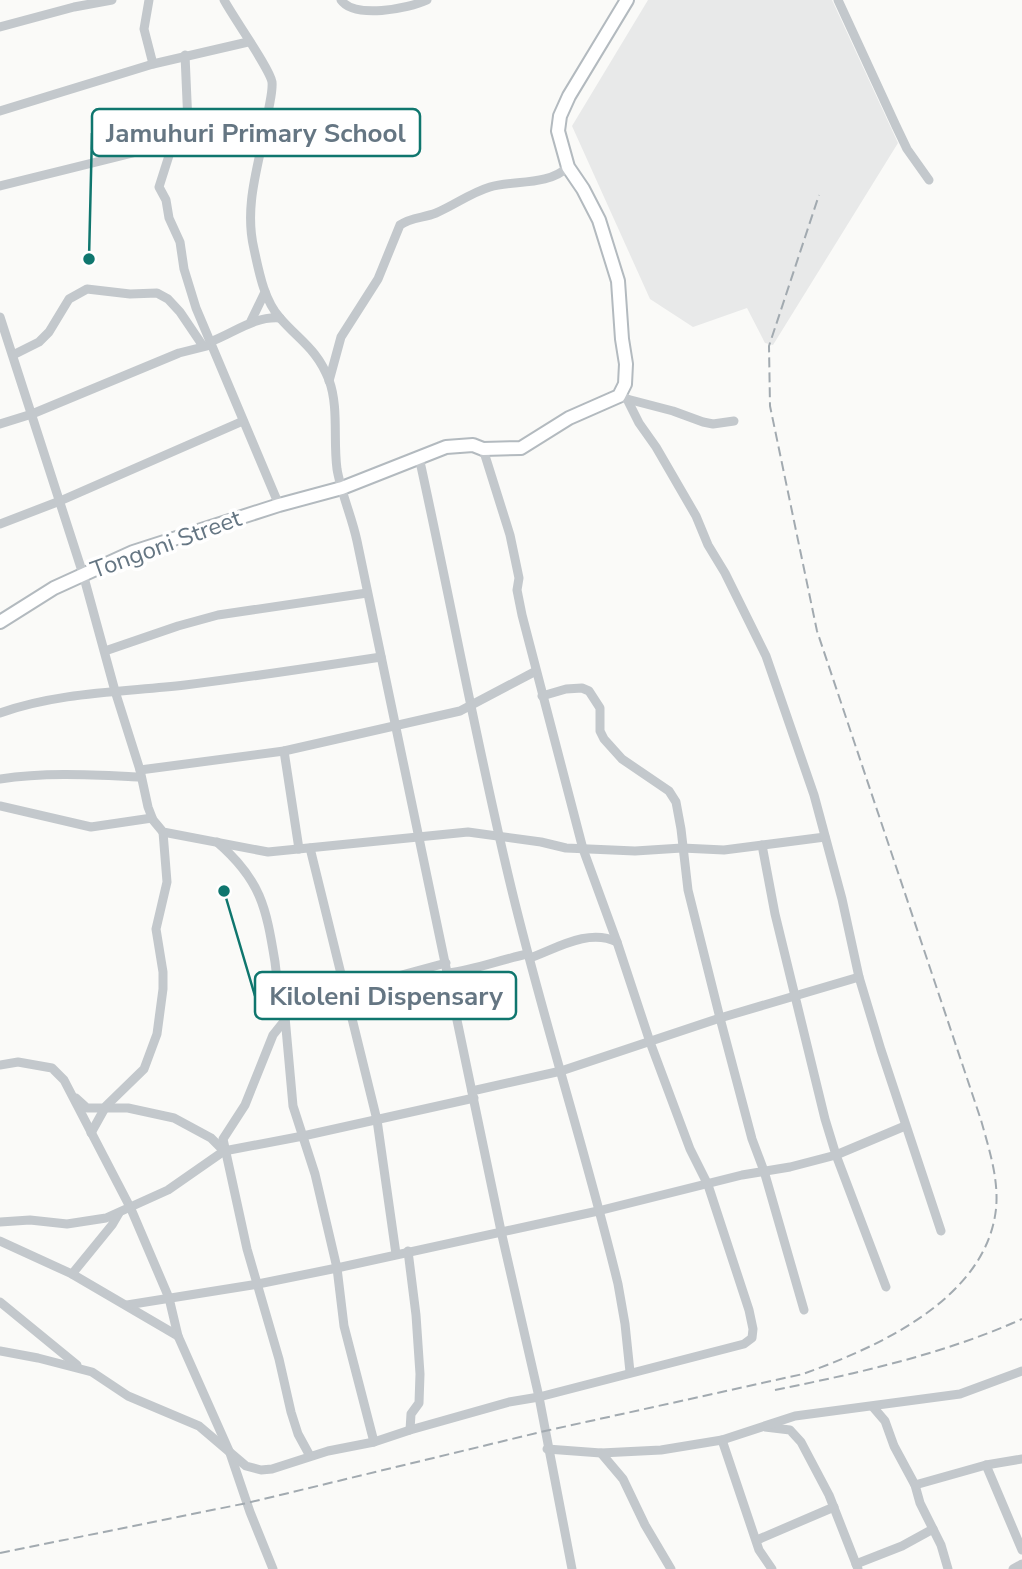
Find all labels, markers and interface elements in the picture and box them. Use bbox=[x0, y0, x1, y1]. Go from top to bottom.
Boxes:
callout: Jamuhuri Primary School bbox=[92, 109, 420, 156]
text: Jamuhuri Primary School bbox=[105, 116, 407, 151]
street label: Tongoni Street bbox=[86, 502, 246, 586]
callout: Kiloleni Dispensary bbox=[255, 972, 516, 1019]
text: Kiloleni Dispensary bbox=[269, 979, 503, 1014]

